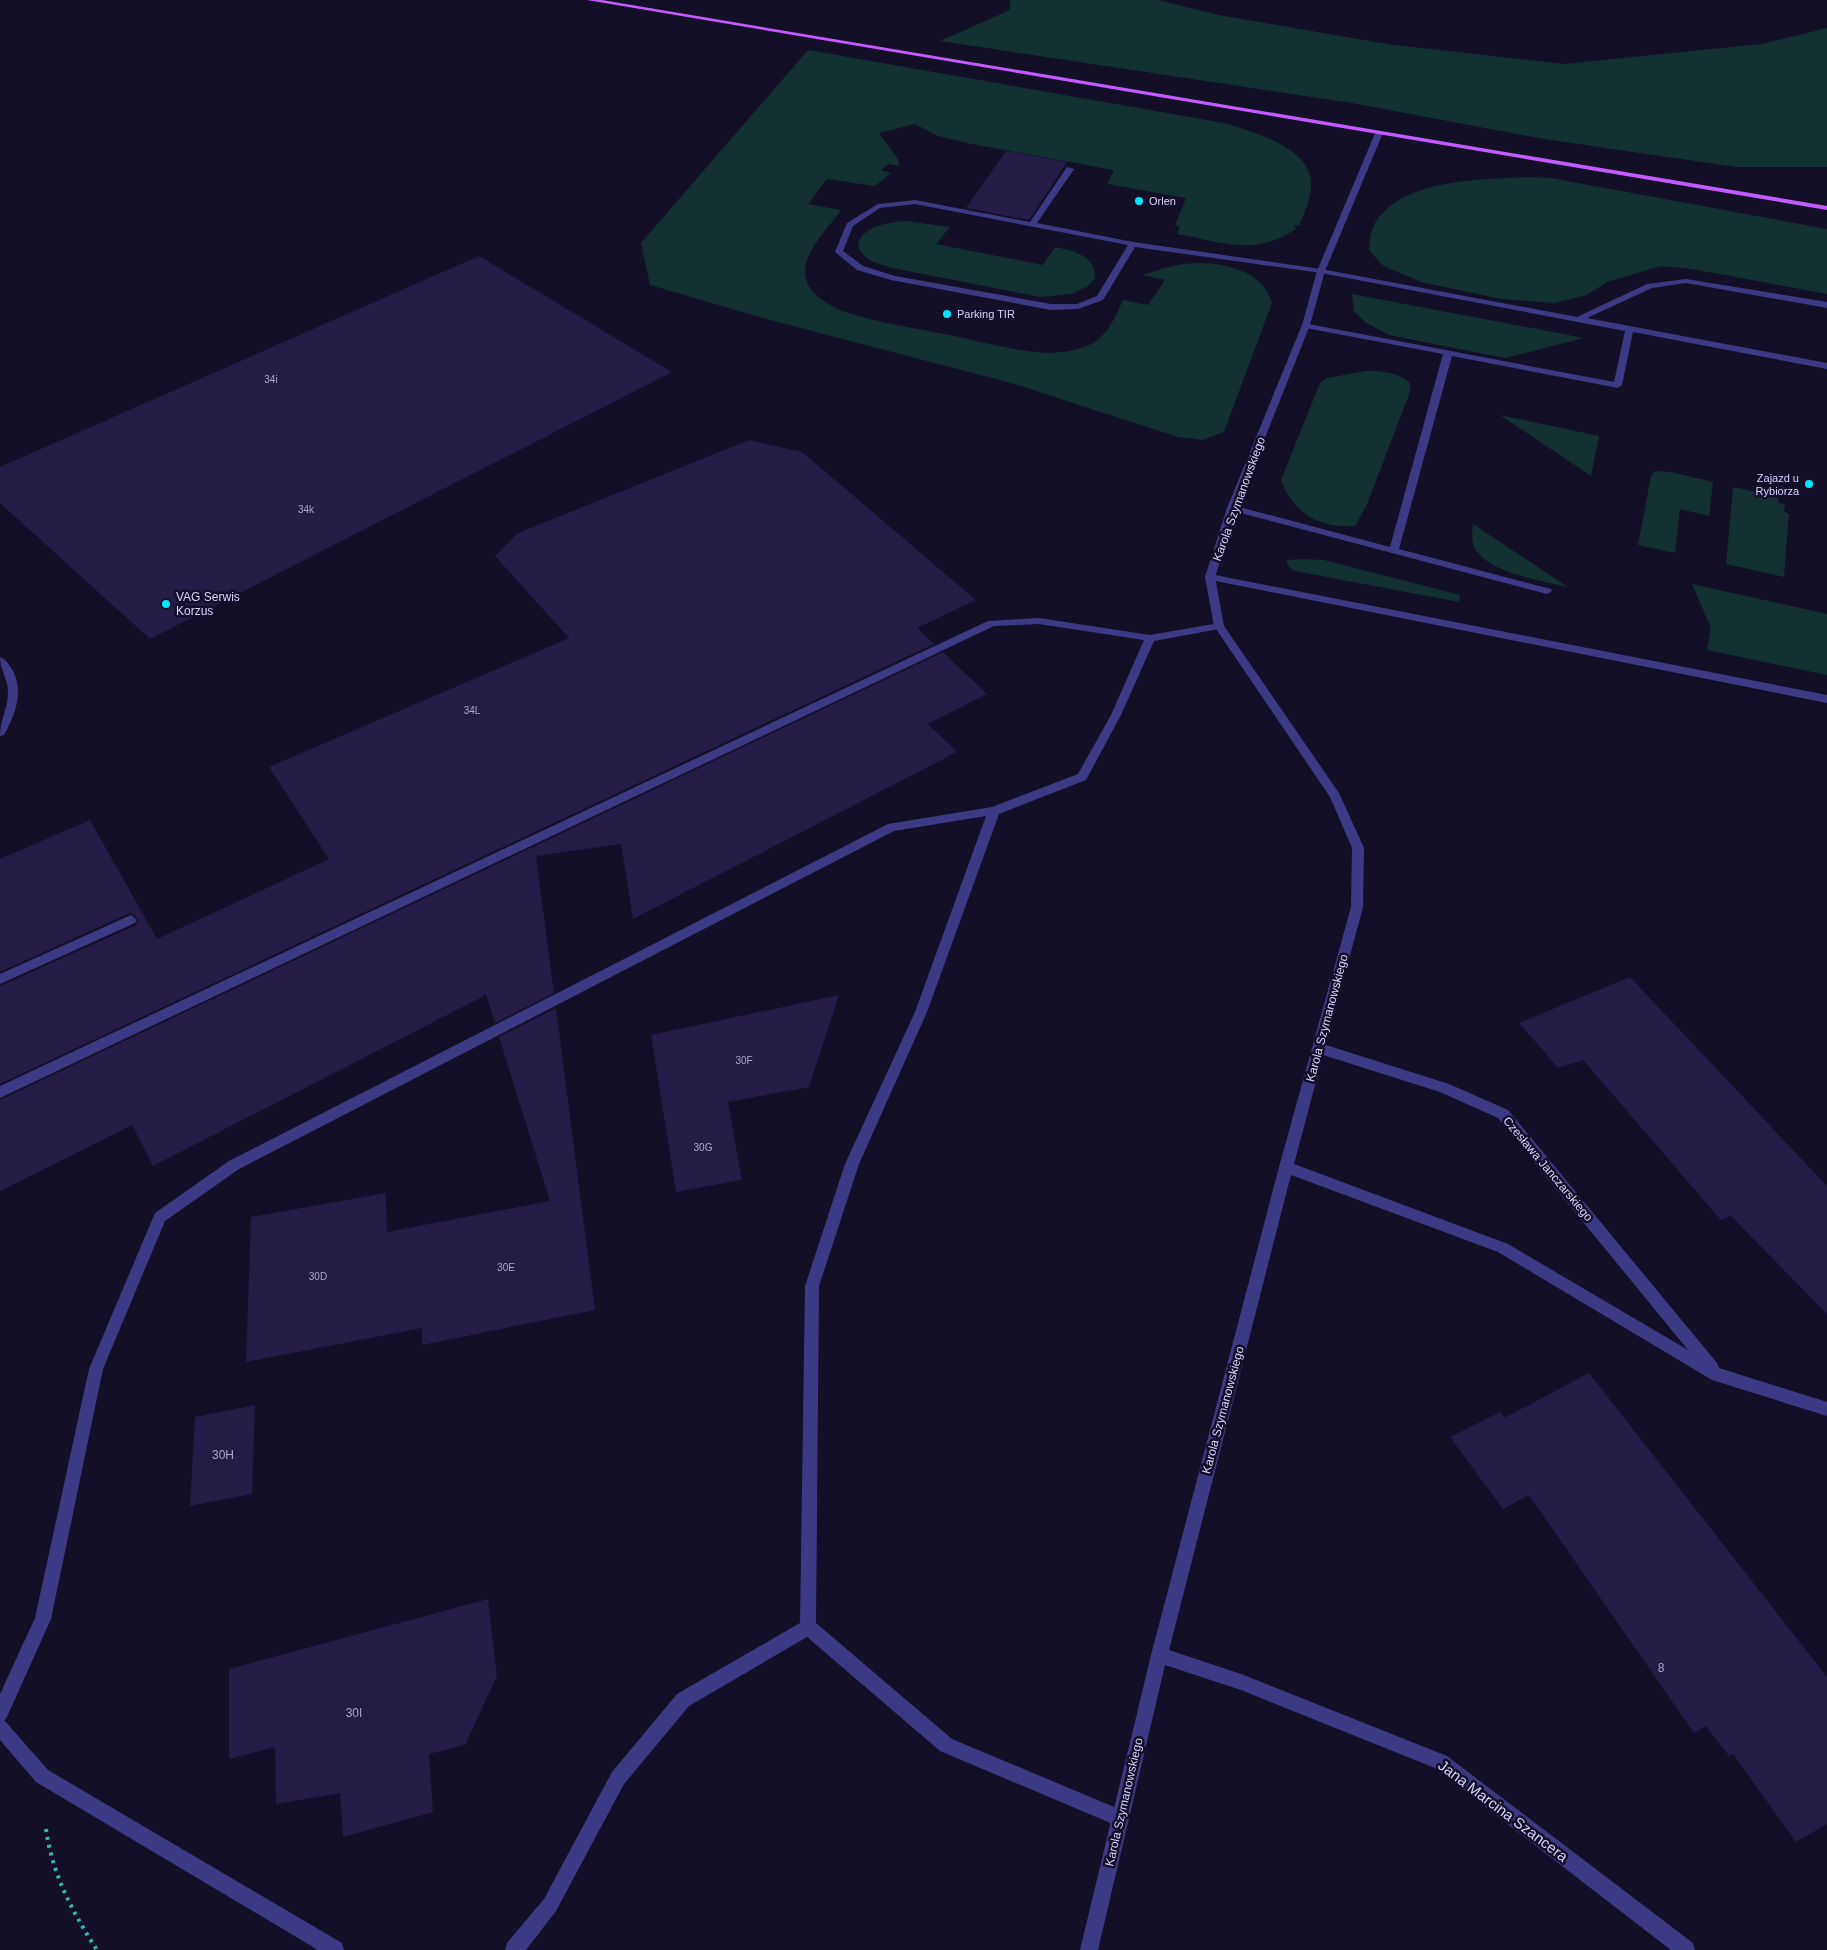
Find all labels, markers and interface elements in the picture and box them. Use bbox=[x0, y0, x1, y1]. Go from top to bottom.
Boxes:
marker: Orlen bbox=[1133, 195, 1145, 207]
place label: Orlen bbox=[1149, 195, 1176, 207]
marker: Parking TIR bbox=[941, 308, 953, 320]
place label: Parking TIR bbox=[957, 308, 1015, 320]
house number: 34i bbox=[264, 374, 278, 385]
street label: Karola Szymanowskiego bbox=[1210, 435, 1268, 563]
place label: Zajazd u Rybiorza bbox=[1756, 472, 1800, 497]
marker: Zajazd u Rybiorza bbox=[1803, 478, 1815, 490]
house number: 34k bbox=[298, 504, 315, 515]
place label: VAG Serwis Korzus bbox=[176, 590, 240, 618]
marker: VAG Serwis Korzus bbox=[160, 598, 172, 610]
house number: 34L bbox=[464, 705, 481, 716]
street label: Karola Szymanowskiego bbox=[1303, 952, 1351, 1083]
house number: 30F bbox=[735, 1055, 753, 1066]
street label: Czesława Janczarskiego bbox=[1500, 1114, 1596, 1224]
house number: 30G bbox=[694, 1142, 713, 1153]
house number: 30E bbox=[497, 1262, 515, 1273]
house number: 30D bbox=[309, 1271, 327, 1282]
street label: Karola Szymanowskiego bbox=[1199, 1344, 1247, 1475]
house number: 30H bbox=[212, 1448, 234, 1462]
house number: 8 bbox=[1658, 1661, 1665, 1675]
house number: 30I bbox=[346, 1706, 362, 1720]
street label: Karola Szymanowskiego bbox=[1102, 1736, 1146, 1868]
street label: Jana Marcina Szancera bbox=[1435, 1756, 1572, 1865]

